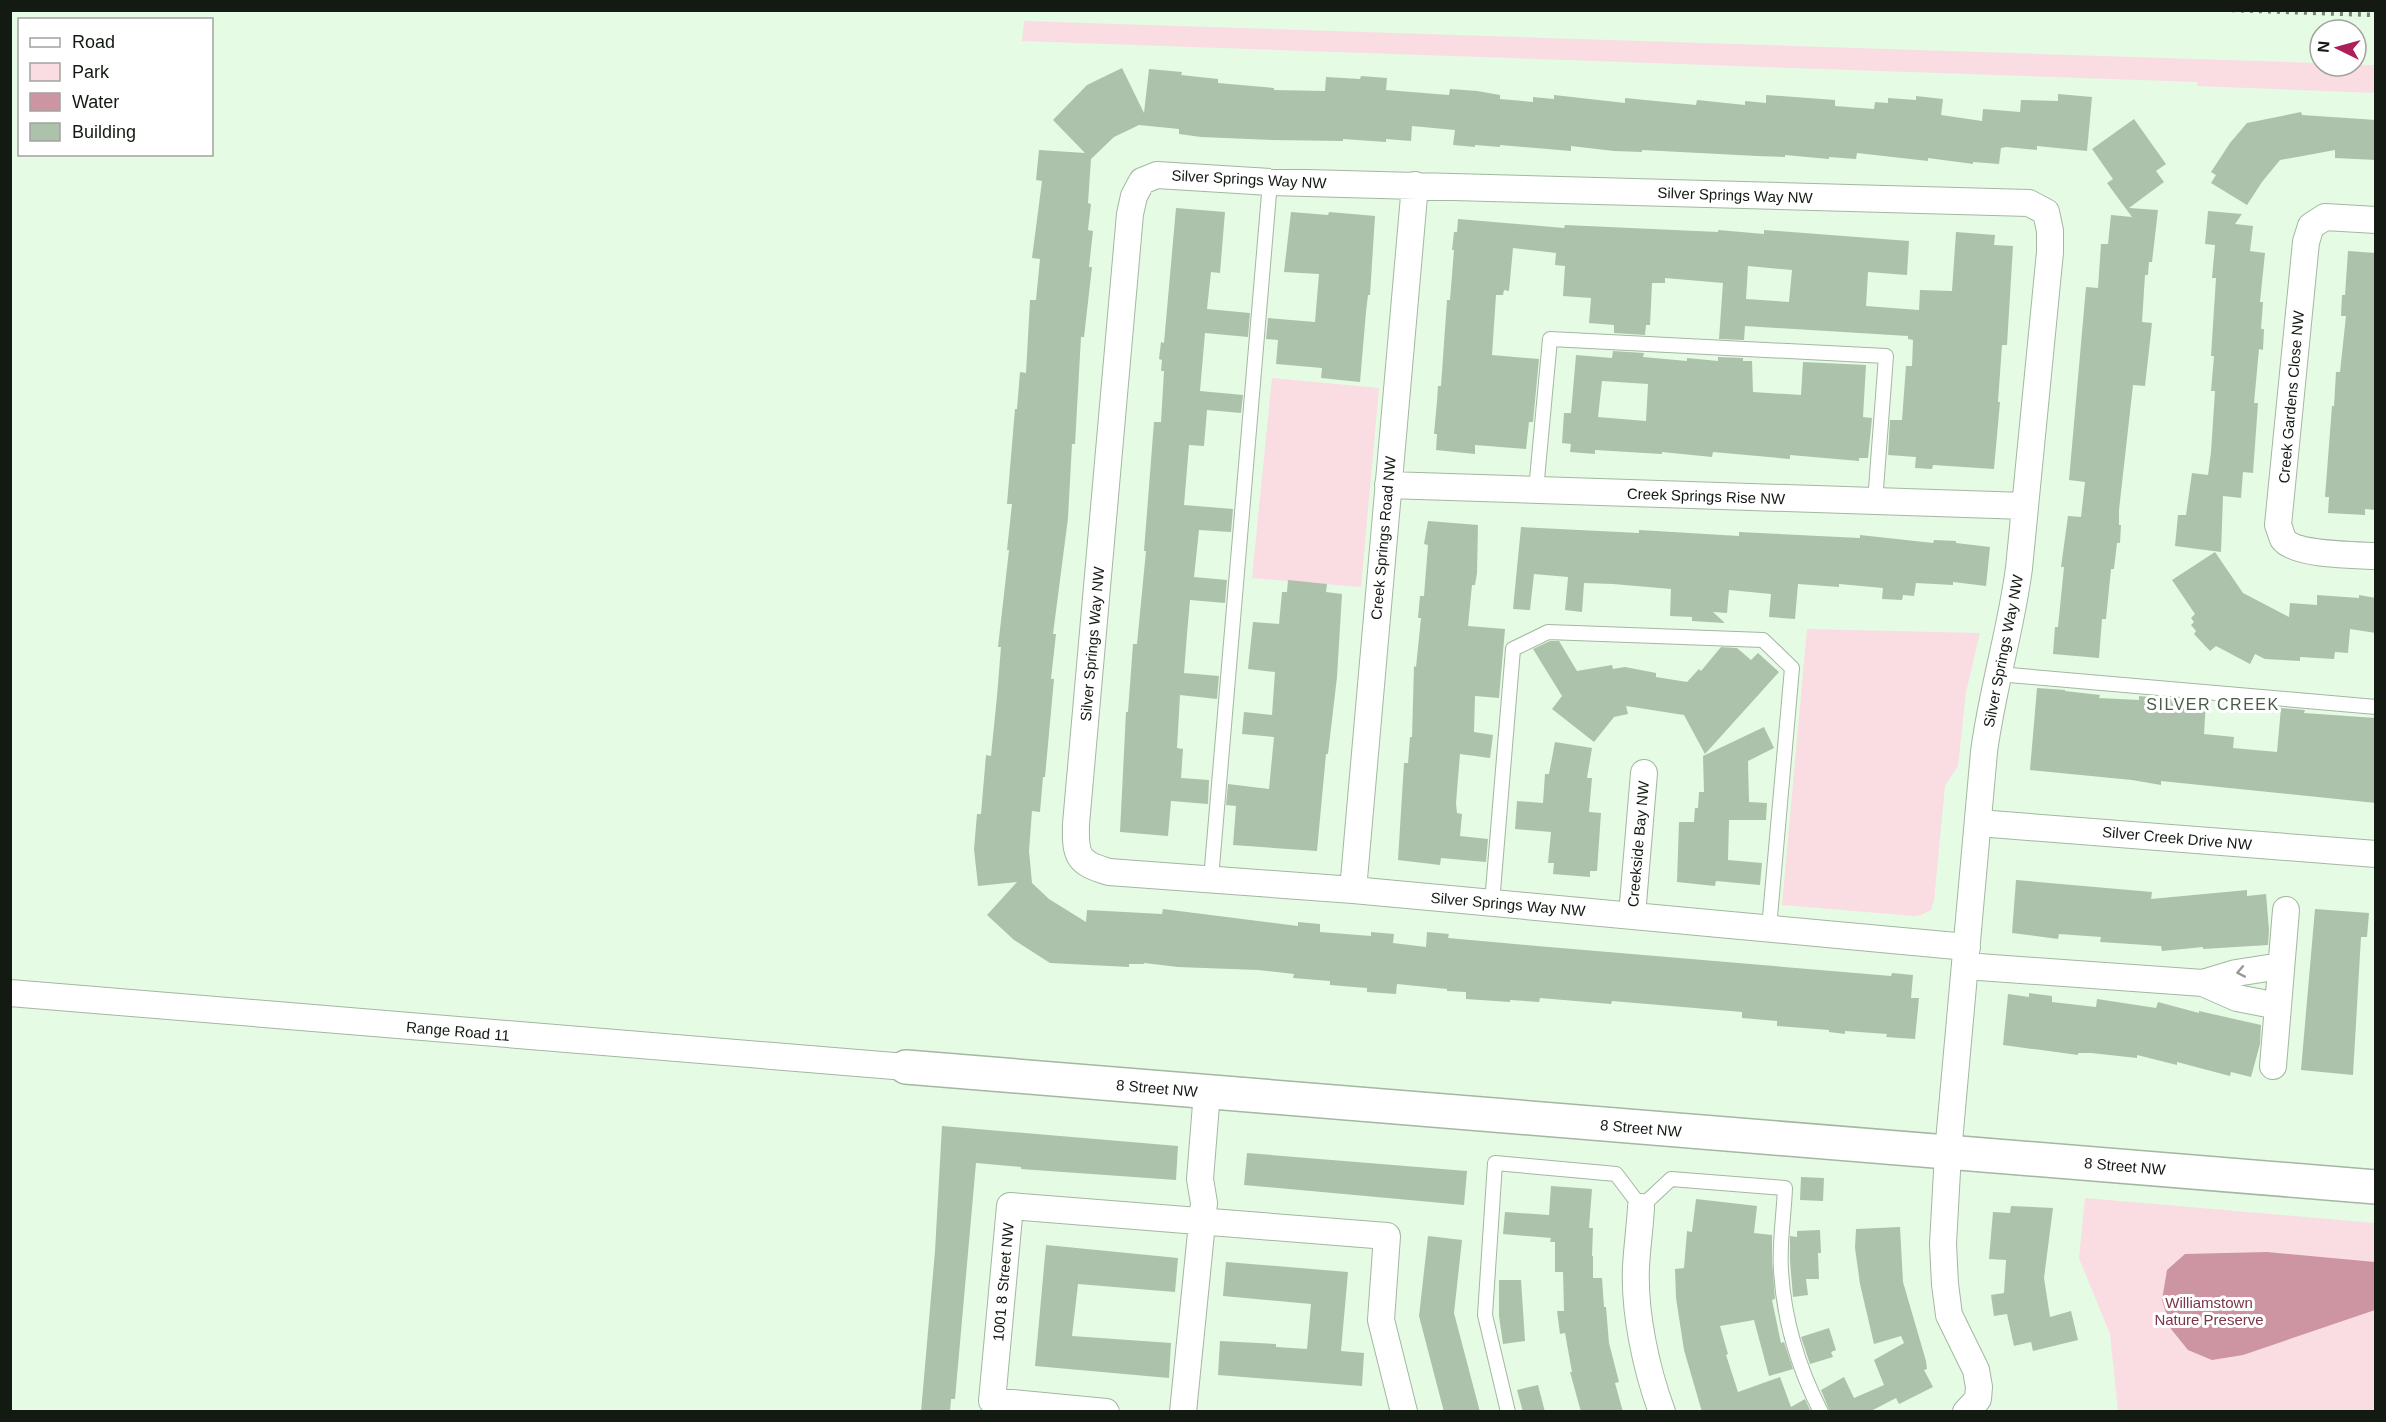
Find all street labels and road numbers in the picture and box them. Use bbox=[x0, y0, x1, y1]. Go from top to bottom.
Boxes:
street label: Silver Springs Way NW bbox=[1171, 166, 1328, 192]
street label: Silver Springs Way NW bbox=[1657, 184, 1814, 206]
street label: Creek Gardens Close NW bbox=[2275, 309, 2307, 484]
street label: Creek Springs Road NW bbox=[1367, 455, 1399, 621]
street label: Creek Springs Rise NW bbox=[1627, 485, 1786, 507]
street label: Silver Springs Way NW bbox=[1077, 565, 1107, 722]
street label: Silver Springs Way NW bbox=[1980, 572, 2026, 729]
street label: Creekside Bay NW bbox=[1624, 779, 1652, 908]
street label: Silver Creek Drive NW bbox=[2102, 823, 2253, 853]
street label: Silver Springs Way NW bbox=[1430, 889, 1587, 919]
street label: Range Road 11 bbox=[405, 1018, 511, 1044]
street label: 8 Street NW bbox=[1116, 1076, 1199, 1100]
street label: 8 Street NW bbox=[1600, 1116, 1683, 1140]
street label: 8 Street NW bbox=[2084, 1154, 2167, 1178]
street label: 1001 8 Street NW bbox=[989, 1221, 1017, 1342]

